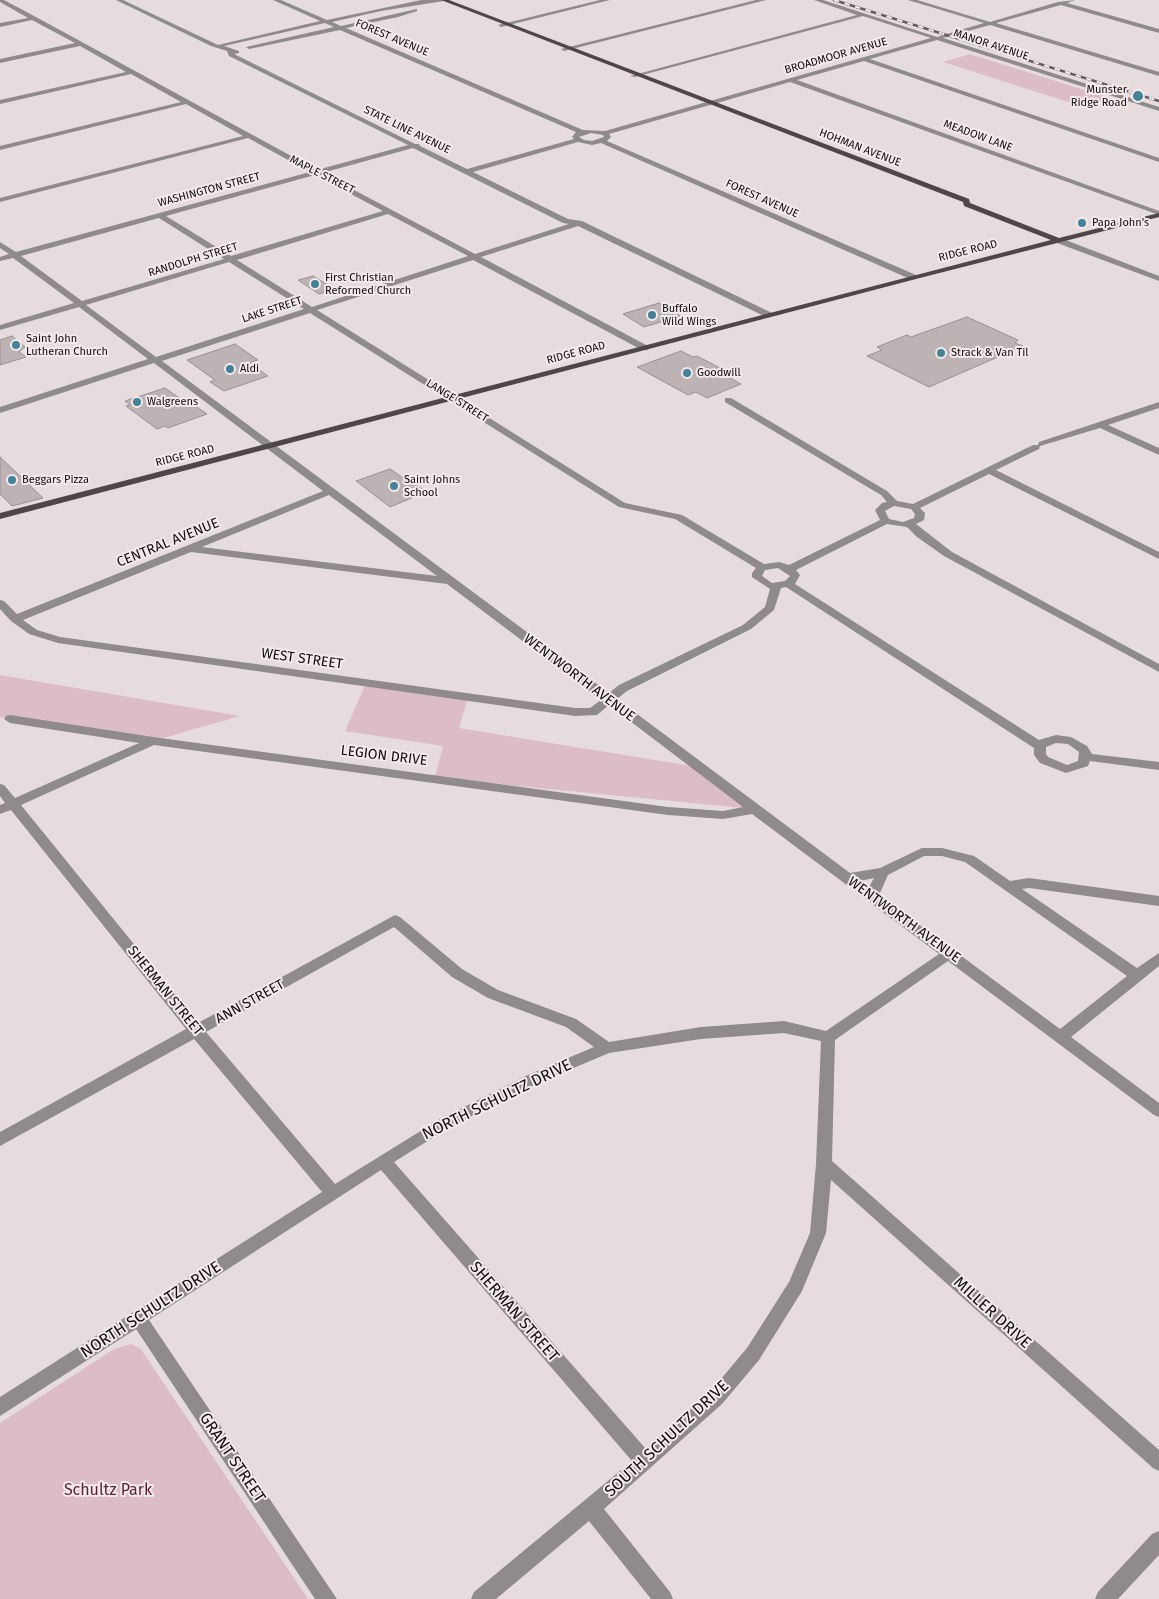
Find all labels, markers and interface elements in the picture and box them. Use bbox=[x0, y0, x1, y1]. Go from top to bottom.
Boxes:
street label: FOREST AVENUE bbox=[353, 17, 431, 59]
street label: MANOR AVENUE bbox=[952, 27, 1030, 63]
street label: BROADMOOR AVENUE bbox=[783, 35, 889, 77]
place label: Munster Ridge Road bbox=[1071, 83, 1127, 109]
marker: Munster Ridge Road bbox=[1131, 89, 1145, 103]
street label: STATE LINE AVENUE bbox=[361, 103, 453, 157]
street label: MEADOW LANE bbox=[942, 117, 1014, 155]
street label: HOHMAN AVENUE bbox=[817, 126, 903, 170]
street label: MAPLE STREET bbox=[287, 153, 357, 197]
street label: WASHINGTON STREET bbox=[156, 170, 262, 210]
street label: FOREST AVENUE bbox=[723, 177, 801, 221]
place label: Papa John's bbox=[1092, 216, 1149, 230]
marker: Papa John's bbox=[1076, 217, 1088, 229]
street label: RIDGE ROAD bbox=[937, 237, 999, 265]
street label: RANDOLPH STREET bbox=[147, 240, 239, 280]
place label: First Christian Reformed Church bbox=[325, 271, 411, 297]
marker: First Christian Reformed Church bbox=[309, 278, 321, 290]
street label: LAKE STREET bbox=[240, 294, 304, 326]
place label: Buffalo Wild Wings bbox=[662, 302, 716, 328]
marker: Buffalo Wild Wings bbox=[646, 309, 658, 321]
place label: Saint John Lutheran Church bbox=[26, 332, 108, 358]
marker: Saint John Lutheran Church bbox=[10, 339, 22, 351]
street label: RIDGE ROAD bbox=[545, 339, 607, 367]
place label: Strack & Van Til bbox=[951, 346, 1029, 360]
marker: Strack & Van Til bbox=[935, 347, 947, 359]
place label: Aldi bbox=[240, 362, 259, 376]
marker: Aldi bbox=[224, 363, 236, 375]
place label: Goodwill bbox=[697, 366, 741, 380]
marker: Goodwill bbox=[681, 367, 693, 379]
street label: LANGE STREET bbox=[424, 377, 490, 425]
place label: Walgreens bbox=[147, 395, 198, 409]
marker: Walgreens bbox=[131, 396, 143, 408]
street label: RIDGE ROAD bbox=[154, 442, 216, 470]
place label: Beggars Pizza bbox=[22, 473, 89, 487]
place label: Saint Johns School bbox=[404, 473, 460, 499]
marker: Beggars Pizza bbox=[6, 474, 18, 486]
marker: Saint Johns School bbox=[388, 480, 400, 492]
street label: CENTRAL AVENUE bbox=[114, 515, 222, 571]
street label: WENTWORTH AVENUE bbox=[520, 631, 638, 725]
street label: WEST STREET bbox=[260, 645, 344, 673]
street label: LEGION DRIVE bbox=[340, 742, 428, 770]
street label: WENTWORTH AVENUE bbox=[844, 873, 964, 967]
street label: SHERMAN STREET bbox=[124, 943, 206, 1039]
street label: ANN STREET bbox=[213, 976, 287, 1028]
street label: NORTH SCHULTZ DRIVE bbox=[419, 1056, 575, 1144]
street label: NORTH SCHULTZ DRIVE bbox=[77, 1257, 225, 1363]
street label: SHERMAN STREET bbox=[465, 1258, 563, 1366]
street label: MILLER DRIVE bbox=[949, 1273, 1035, 1353]
street label: SOUTH SCHULTZ DRIVE bbox=[601, 1377, 733, 1501]
street label: GRANT STREET bbox=[195, 1409, 269, 1507]
park label: Schultz Park bbox=[64, 1481, 152, 1501]

